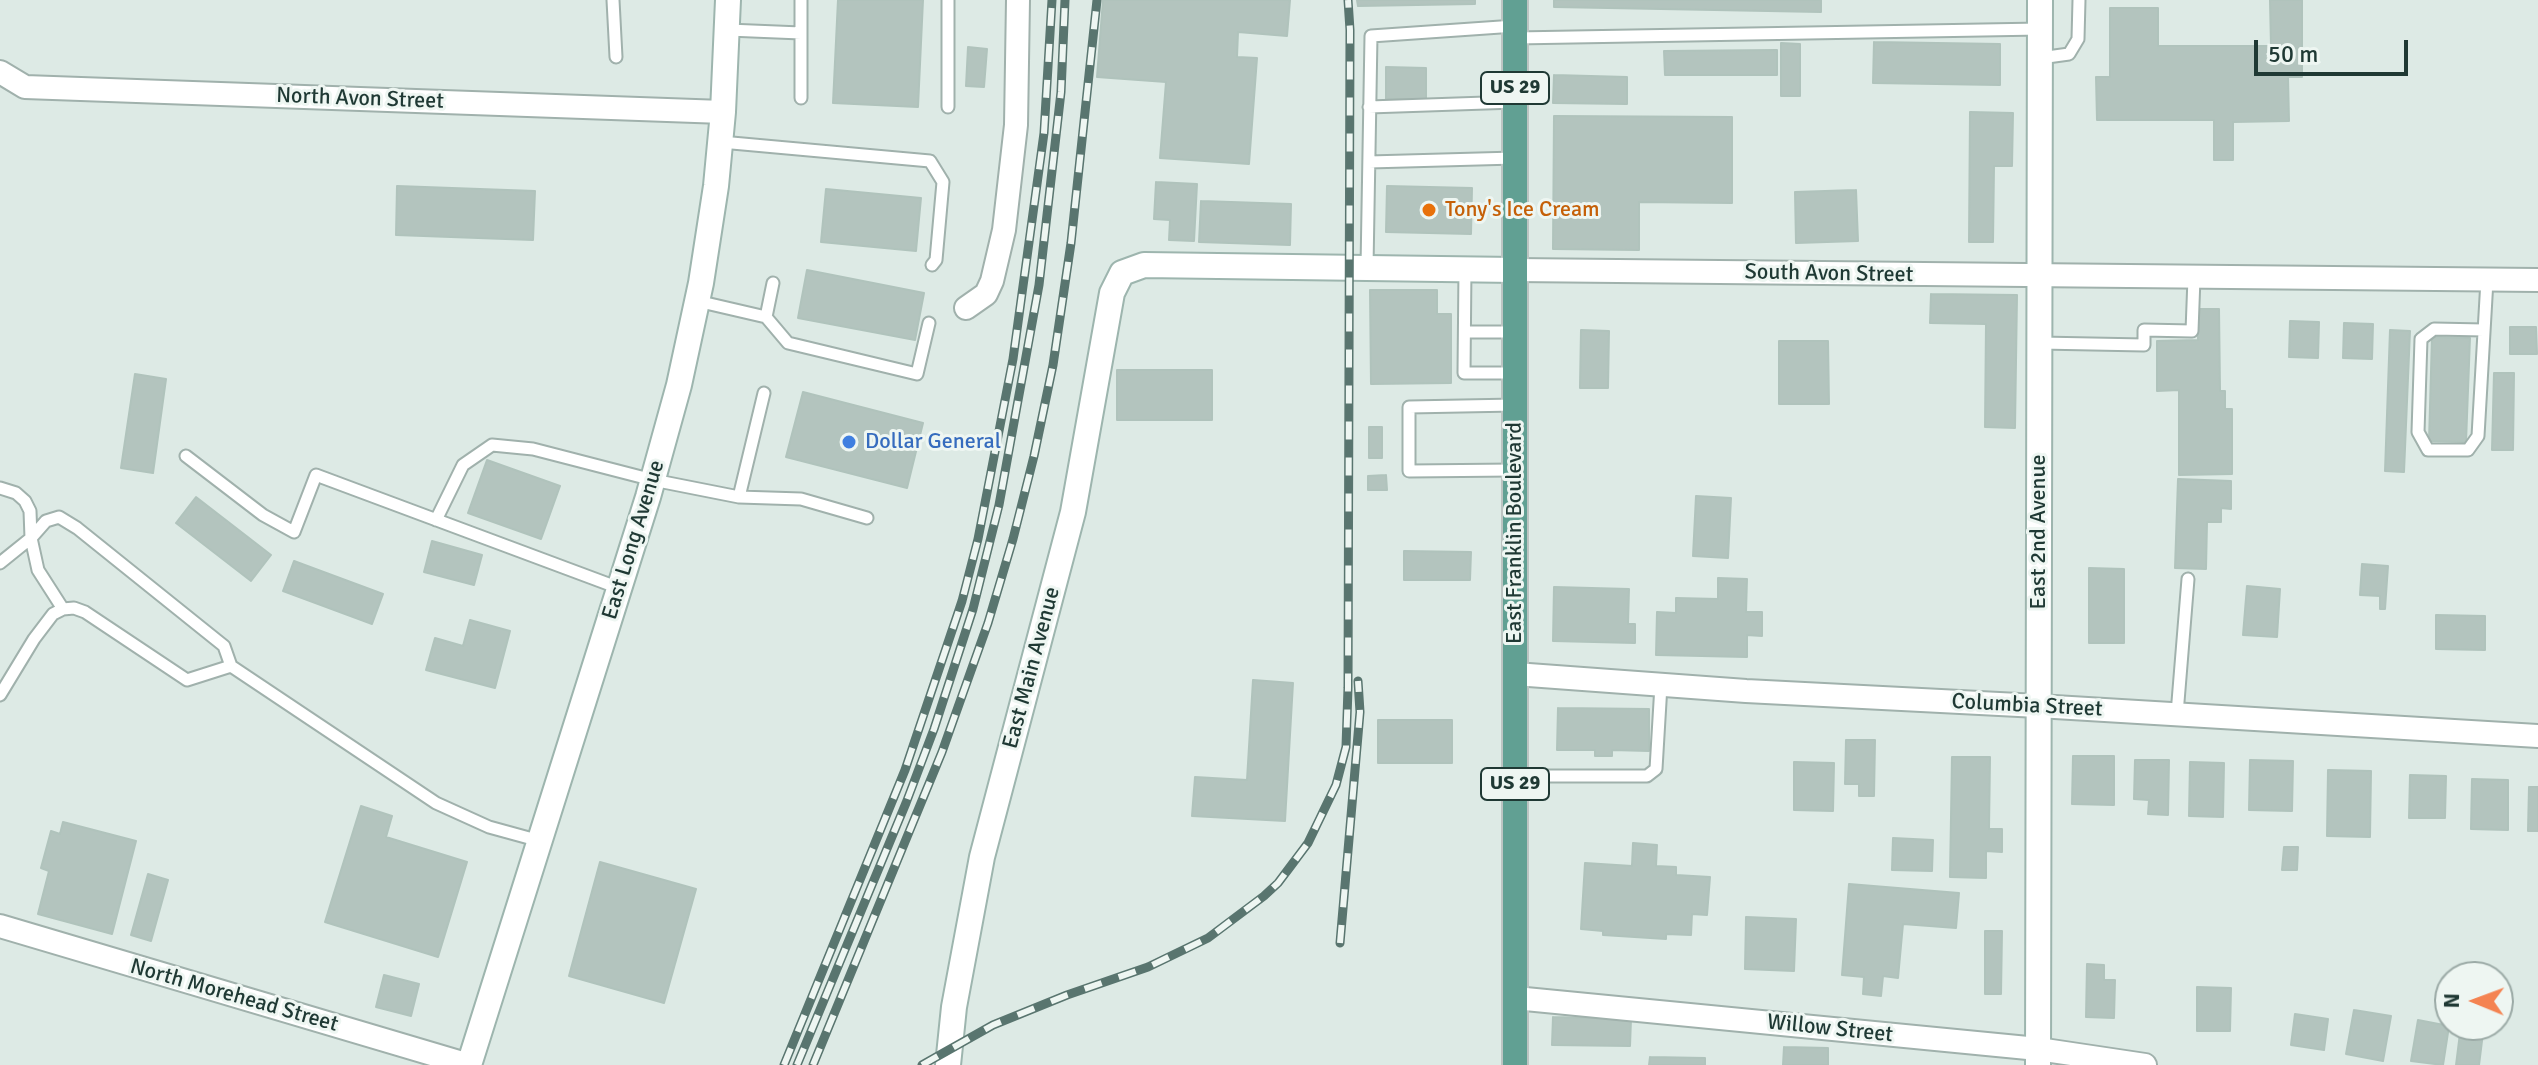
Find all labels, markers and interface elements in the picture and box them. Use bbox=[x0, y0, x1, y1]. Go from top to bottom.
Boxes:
scale bar bbox=[2258, 24, 2412, 74]
text: 50 m bbox=[2268, 39, 2318, 69]
road number: US 29 bbox=[1481, 72, 1549, 104]
street label: North Avon Street bbox=[276, 83, 444, 115]
place label: Tony's Ice Cream bbox=[1445, 197, 1600, 223]
marker: Tony's Ice Cream bbox=[1420, 201, 1438, 219]
street label: South Avon Street bbox=[1744, 259, 1914, 289]
street label: East Franklin Boulevard bbox=[1502, 422, 1528, 644]
place label: Dollar General bbox=[865, 429, 1001, 455]
marker: Dollar General bbox=[840, 433, 858, 451]
street label: East 2nd Avenue bbox=[2026, 455, 2052, 609]
street label: East Long Avenue bbox=[597, 457, 671, 623]
street label: East Main Avenue bbox=[998, 584, 1066, 752]
street label: Columbia Street bbox=[1951, 689, 2103, 723]
road number: US 29 bbox=[1481, 768, 1549, 800]
street label: North Morehead Street bbox=[127, 954, 341, 1038]
north arrow bbox=[2434, 961, 2514, 1041]
text: N bbox=[2438, 993, 2465, 1008]
street label: Willow Street bbox=[1766, 1009, 1894, 1049]

